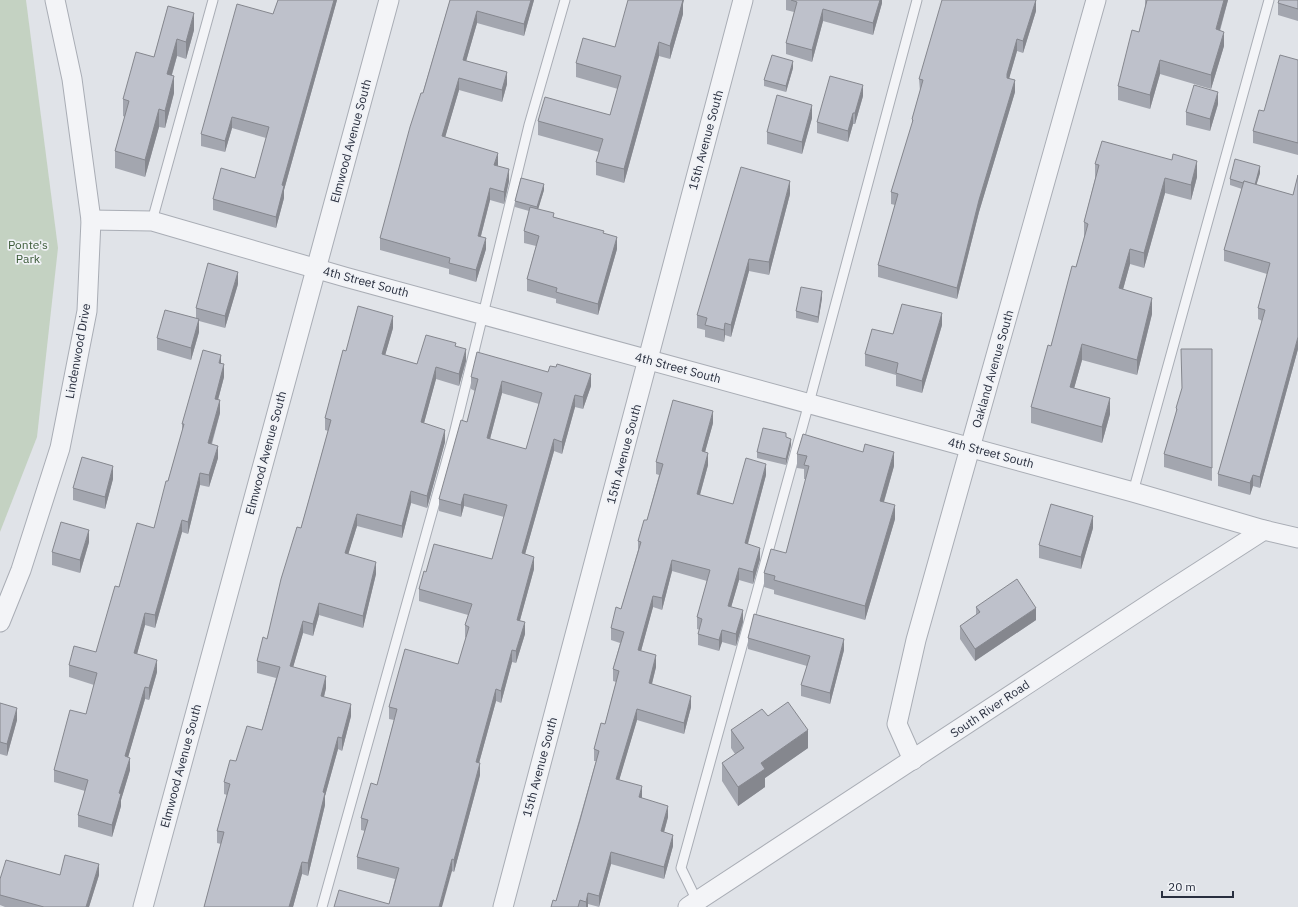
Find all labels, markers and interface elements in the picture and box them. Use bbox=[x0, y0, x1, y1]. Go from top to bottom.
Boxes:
street label: Elmwood Avenue South bbox=[327, 77, 374, 204]
street label: 15th Avenue South bbox=[685, 88, 726, 191]
park label: Ponte's Park bbox=[8, 237, 48, 266]
street label: 4th Street South bbox=[322, 263, 411, 300]
street label: Lindenwood Drive bbox=[62, 302, 93, 400]
street label: Oakland Avenue South bbox=[969, 308, 1017, 430]
street label: 4th Street South bbox=[634, 349, 723, 386]
street label: Elmwood Avenue South bbox=[242, 389, 289, 516]
street label: 15th Avenue South bbox=[603, 402, 644, 505]
street label: 4th Street South bbox=[947, 434, 1036, 471]
street label: South River Road bbox=[947, 677, 1032, 741]
street label: Elmwood Avenue South bbox=[157, 702, 204, 829]
street label: 15th Avenue South bbox=[519, 715, 560, 818]
scale bar bbox=[1162, 873, 1233, 899]
text: 20 m bbox=[1168, 879, 1196, 894]

